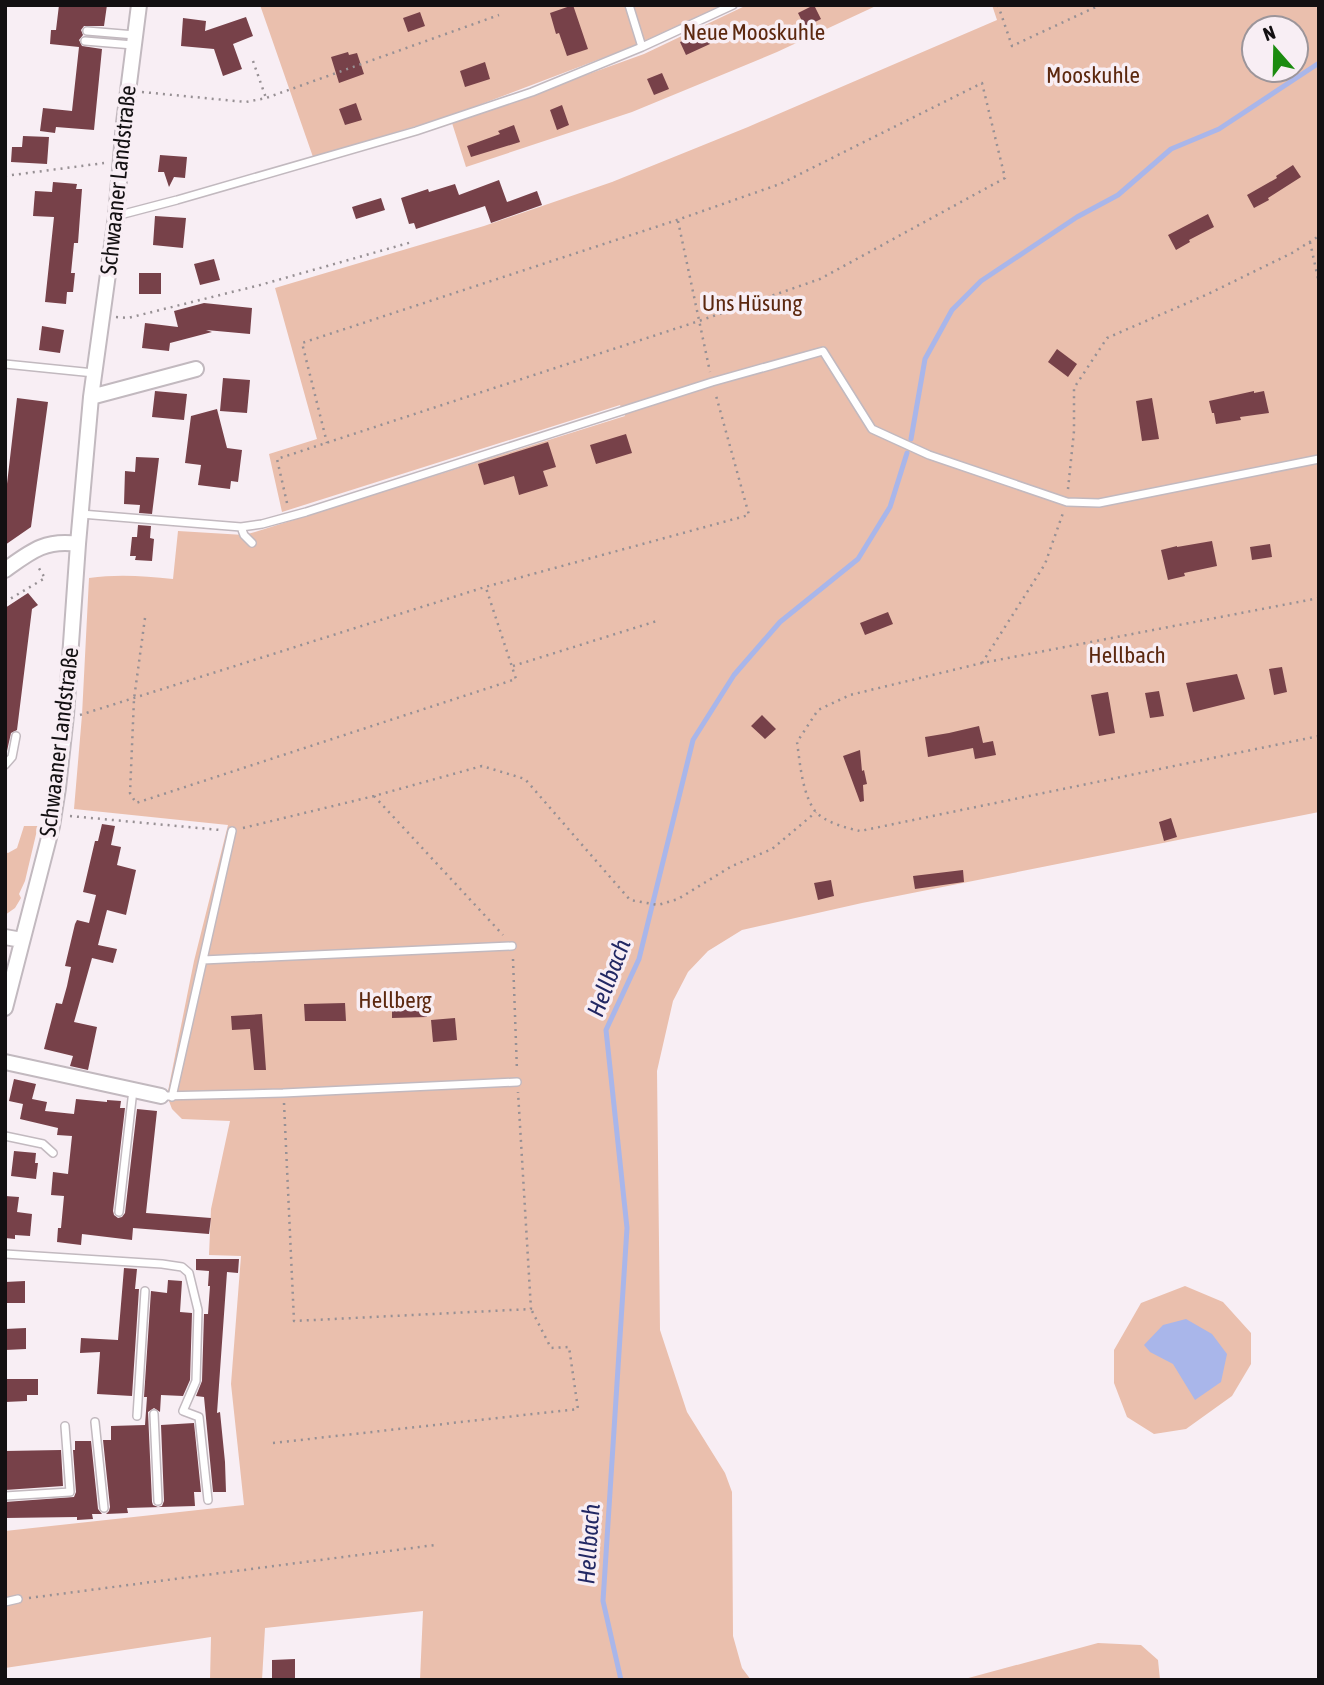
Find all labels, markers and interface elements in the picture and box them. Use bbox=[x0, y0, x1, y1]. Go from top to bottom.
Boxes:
north arrow bbox=[1240, 14, 1310, 84]
park label: Neue Mooskuhle bbox=[683, 19, 825, 45]
text: N bbox=[1260, 21, 1278, 45]
park label: Mooskuhle bbox=[1046, 62, 1140, 88]
street label: Schwaaner Landstraße bbox=[95, 84, 141, 276]
park label: Uns Hüsung bbox=[702, 290, 802, 316]
park label: Hellbach bbox=[1088, 642, 1166, 668]
street label: Schwaaner Landstraße bbox=[34, 646, 84, 838]
water label: Hellbach bbox=[581, 935, 636, 1020]
park label: Hellberg bbox=[358, 987, 432, 1013]
water label: Hellbach bbox=[572, 1502, 605, 1585]

